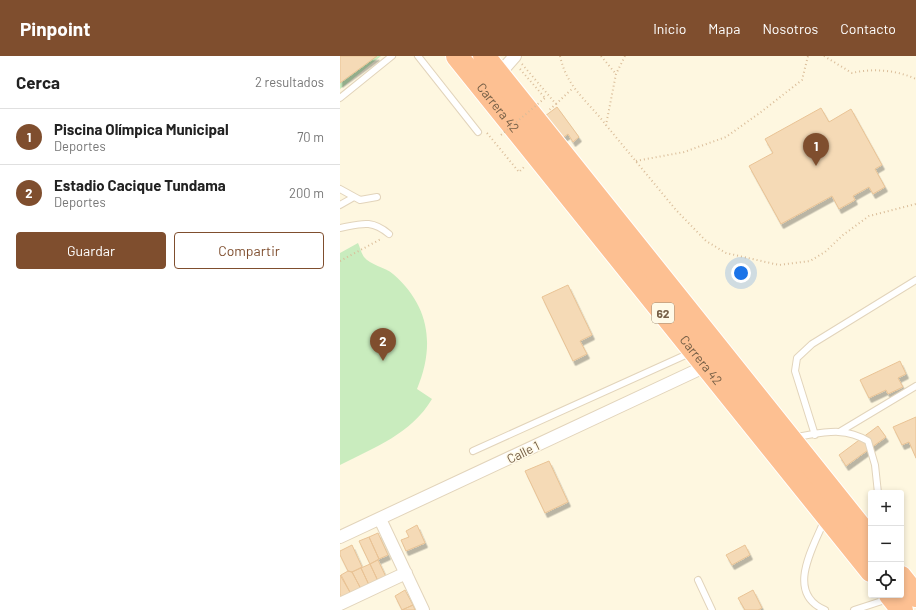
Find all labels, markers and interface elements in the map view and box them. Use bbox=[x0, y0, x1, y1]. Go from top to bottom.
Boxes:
text: Pinpoint bbox=[20, 17, 90, 40]
text: Inicio bbox=[653, 20, 686, 37]
text: Mapa bbox=[708, 20, 740, 37]
text: Nosotros bbox=[762, 20, 818, 37]
text: Contacto bbox=[840, 20, 896, 37]
text: Cerca bbox=[16, 72, 60, 92]
text: 2 resultados bbox=[255, 74, 324, 90]
street label: Carrera 42 bbox=[474, 79, 523, 135]
text: Piscina Olímpica Municipal bbox=[54, 120, 229, 138]
text: 1 bbox=[27, 129, 31, 145]
text: 70 m bbox=[297, 129, 324, 145]
pin: 1 bbox=[803, 133, 829, 166]
text: Deportes bbox=[54, 138, 106, 154]
text: Estadio Cacique Tundama bbox=[54, 176, 226, 194]
text: 2 bbox=[25, 185, 33, 201]
text: 200 m bbox=[289, 185, 324, 201]
text: Deportes bbox=[54, 194, 106, 210]
button: Guardar bbox=[16, 232, 166, 269]
button: Compartir bbox=[174, 232, 324, 269]
your location bbox=[731, 263, 751, 283]
road number: 62 bbox=[652, 303, 674, 323]
pin: 2 bbox=[370, 328, 396, 361]
street label: Carrera 42 bbox=[677, 332, 726, 388]
street label: Calle 1 bbox=[504, 437, 542, 467]
map controls bbox=[868, 490, 904, 598]
button: + bbox=[868, 490, 904, 526]
button: − bbox=[868, 526, 904, 562]
button: locate bbox=[868, 562, 904, 598]

